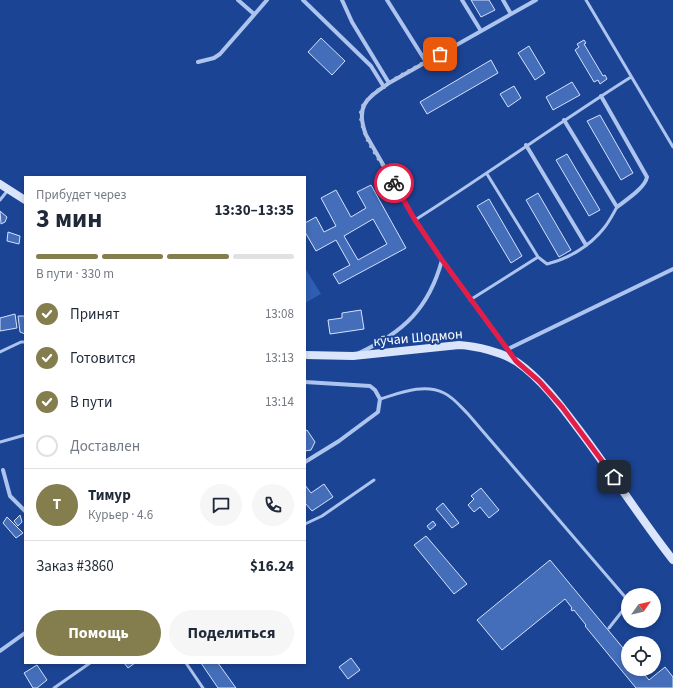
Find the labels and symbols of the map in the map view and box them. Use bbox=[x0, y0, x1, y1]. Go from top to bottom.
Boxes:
pin bbox=[423, 37, 457, 71]
courier bbox=[374, 163, 414, 203]
street label: кӯчаи Шодмон bbox=[372, 324, 464, 352]
pin bbox=[597, 460, 631, 494]
north arrow bbox=[621, 588, 661, 628]

